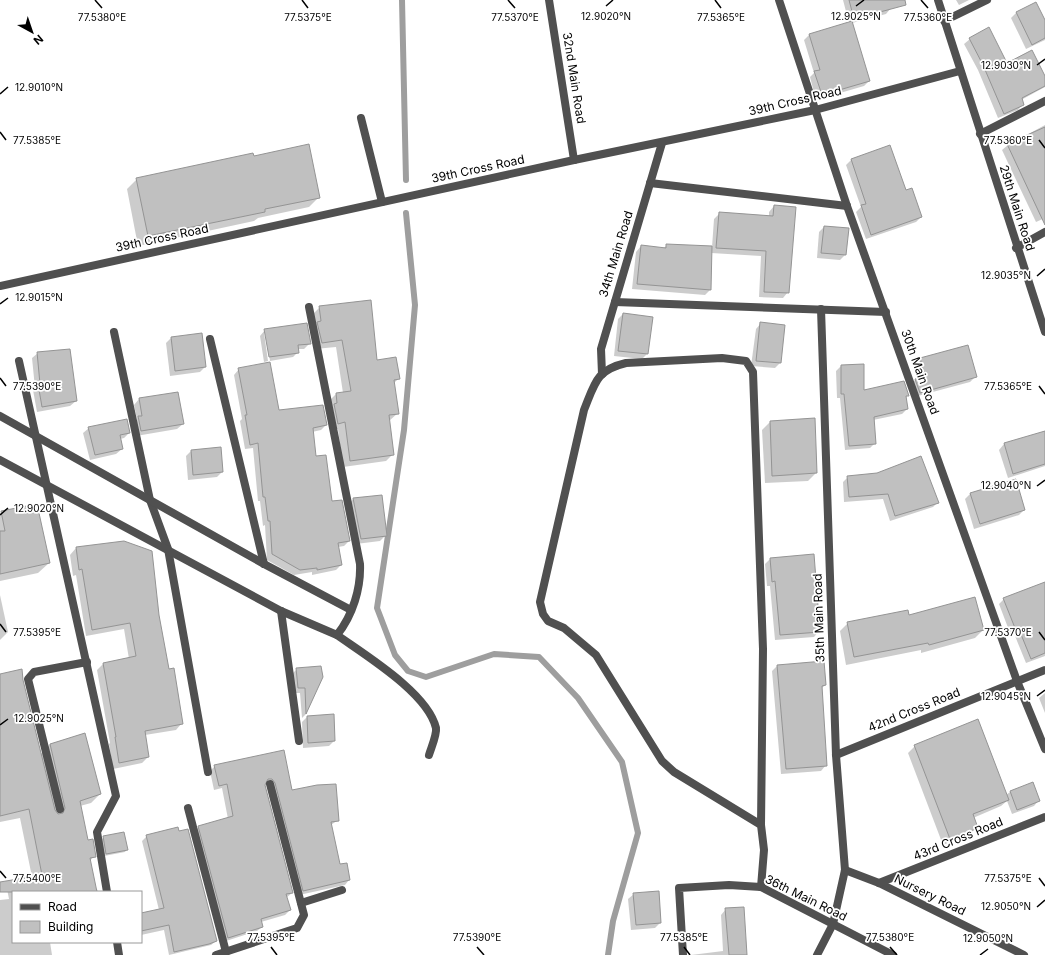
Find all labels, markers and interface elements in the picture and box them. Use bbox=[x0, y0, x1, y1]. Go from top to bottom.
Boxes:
text: 12.9020°N bbox=[581, 10, 631, 22]
text: 12.9025°N bbox=[831, 10, 881, 22]
text: 77.5380°E bbox=[78, 11, 126, 23]
text: 77.5375°E bbox=[284, 11, 332, 23]
text: 77.5370°E bbox=[491, 11, 539, 23]
text: 77.5365°E bbox=[697, 11, 745, 23]
text: 77.5360°E bbox=[904, 11, 952, 23]
north arrow bbox=[12, 12, 52, 52]
street label: 32nd Main Road bbox=[560, 31, 589, 125]
text: N bbox=[31, 32, 46, 48]
text: 12.9030°N bbox=[981, 59, 1031, 71]
text: 12.9010°N bbox=[15, 81, 63, 93]
street label: 39th Cross Road bbox=[747, 83, 843, 118]
text: 77.5385°E bbox=[13, 134, 61, 146]
text: 77.5360°E bbox=[984, 134, 1032, 146]
street label: 39th Cross Road bbox=[430, 151, 526, 186]
street label: 29th Main Road bbox=[997, 163, 1038, 253]
street label: 34th Main Road bbox=[595, 209, 636, 299]
street label: 39th Cross Road bbox=[114, 220, 210, 255]
text: 12.9035°N bbox=[981, 269, 1031, 281]
text: 12.9015°N bbox=[15, 291, 63, 303]
street label: 30th Main Road bbox=[898, 327, 943, 416]
text: 77.5390°E bbox=[13, 380, 61, 392]
text: 77.5365°E bbox=[984, 380, 1032, 392]
text: 12.9040°N bbox=[981, 479, 1031, 491]
text: 12.9020°N bbox=[14, 502, 64, 514]
street label: 35th Main Road bbox=[809, 573, 828, 663]
text: 77.5395°E bbox=[13, 626, 61, 638]
text: 77.5370°E bbox=[984, 626, 1032, 638]
street label: 42nd Cross Road bbox=[865, 684, 962, 735]
text: 12.9045°N bbox=[981, 690, 1031, 702]
text: 12.9025°N bbox=[14, 712, 64, 724]
street label: 43rd Cross Road bbox=[911, 814, 1005, 863]
street label: 36th Main Road bbox=[763, 871, 850, 924]
street label: Nursery Road bbox=[892, 871, 968, 918]
text: 77.5400°E bbox=[13, 872, 61, 884]
text: 77.5375°E bbox=[984, 872, 1032, 884]
legend bbox=[12, 891, 142, 943]
text: Road bbox=[48, 899, 77, 914]
text: 12.9050°N bbox=[981, 900, 1031, 912]
text: Building bbox=[48, 919, 93, 934]
text: 77.5395°E bbox=[247, 931, 295, 943]
text: 77.5390°E bbox=[453, 931, 501, 943]
text: 77.5385°E bbox=[660, 931, 708, 943]
text: 77.5380°E bbox=[866, 931, 914, 943]
text: 12.9050°N bbox=[963, 932, 1013, 944]

